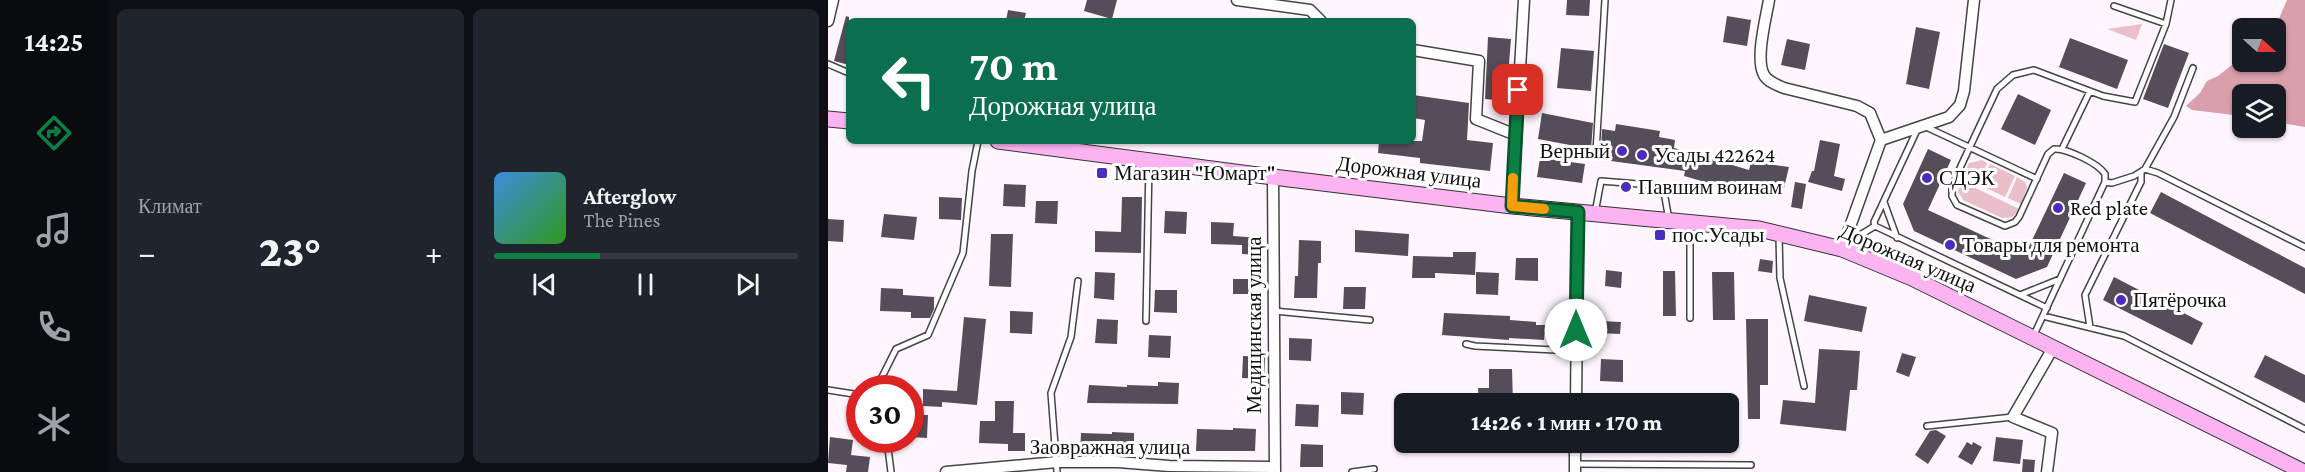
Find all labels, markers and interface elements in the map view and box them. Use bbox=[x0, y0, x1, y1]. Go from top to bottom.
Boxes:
north arrow bbox=[2232, 18, 2286, 72]
map controls bbox=[2232, 18, 2286, 138]
text: 14:25 bbox=[24, 27, 84, 57]
icon: left bbox=[870, 42, 948, 120]
text: 70 m bbox=[969, 42, 1058, 89]
pin bbox=[1492, 64, 1543, 115]
icon: arrive bbox=[1501, 73, 1534, 106]
button: layers bbox=[2232, 84, 2286, 138]
text: Дорожная улица bbox=[969, 91, 1156, 121]
icon: directions bbox=[33, 112, 75, 154]
place label: Верный bbox=[1540, 139, 1610, 163]
place label: Усады 422624 bbox=[1654, 143, 1775, 167]
marker: Верный bbox=[1615, 144, 1629, 158]
marker: Усады 422624 bbox=[1635, 148, 1649, 162]
street label: Дорожная улица bbox=[1335, 151, 1483, 193]
place label: Магазин "Юмарт" bbox=[1114, 161, 1275, 185]
marker: Магазин "Юмарт" bbox=[1095, 166, 1109, 180]
place label: СДЭК bbox=[1939, 166, 1996, 190]
marker: СДЭК bbox=[1920, 171, 1934, 185]
place label: Павшим воинам bbox=[1638, 175, 1782, 199]
marker: Павшим воинам bbox=[1619, 180, 1633, 194]
text: Afterglow bbox=[584, 184, 676, 209]
text: Климат bbox=[138, 195, 202, 217]
place label: Red plate bbox=[2070, 196, 2148, 220]
marker: Red plate bbox=[2051, 201, 2065, 215]
icon: music bbox=[33, 209, 75, 251]
text: The Pines bbox=[584, 209, 660, 231]
street label: Дорожная улица bbox=[1836, 218, 1980, 298]
place label: пос.Усады bbox=[1672, 223, 1764, 247]
text: 23° bbox=[259, 226, 322, 276]
marker: пос.Усады bbox=[1653, 228, 1667, 242]
place label: Товары для ремонта bbox=[1962, 233, 2140, 257]
text: − bbox=[138, 234, 155, 271]
text: + bbox=[425, 234, 442, 271]
street label: Медицинская улица bbox=[1242, 236, 1266, 414]
marker: Товары для ремонта bbox=[1943, 238, 1957, 252]
icon: previous bbox=[528, 268, 561, 301]
icon: pause bbox=[629, 268, 662, 301]
icon: next bbox=[731, 268, 764, 301]
place label: Пятёрочка bbox=[2133, 288, 2227, 312]
marker: Пятёрочка bbox=[2114, 293, 2128, 307]
position arrow bbox=[1544, 298, 1608, 362]
icon: phone bbox=[33, 306, 75, 348]
speed limit sign: 30 bbox=[846, 375, 924, 453]
icon: climate bbox=[33, 403, 75, 445]
text: 14:26 · 1 мин · 170 m bbox=[1471, 410, 1662, 435]
street label: Заовражная улица bbox=[1030, 435, 1191, 459]

